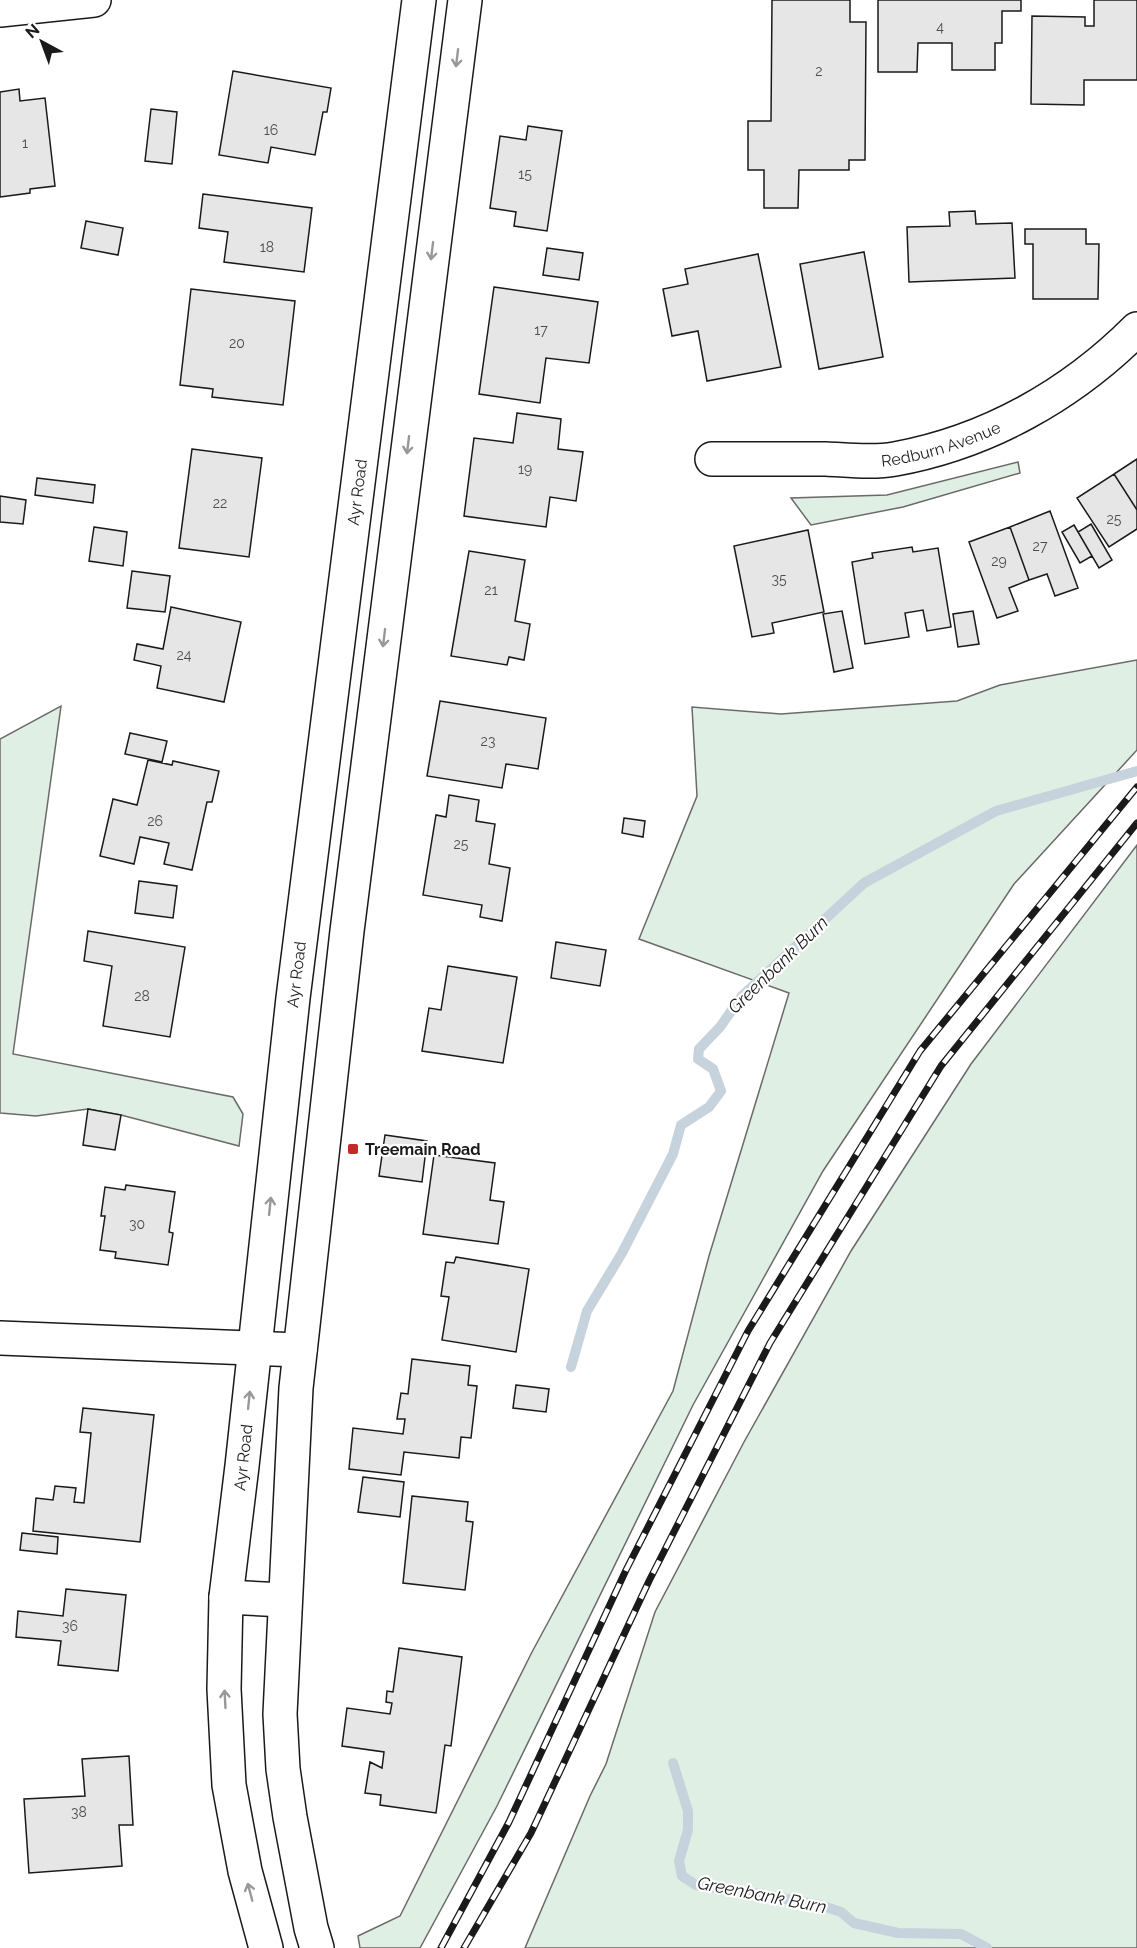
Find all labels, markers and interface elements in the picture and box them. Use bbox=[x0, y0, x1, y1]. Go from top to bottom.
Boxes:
north arrow bbox=[12, 12, 72, 72]
house number: 4 bbox=[936, 19, 944, 35]
text: N bbox=[22, 20, 43, 42]
one-way arrow bbox=[452, 48, 463, 67]
house number: 2 bbox=[815, 63, 823, 79]
house number: 16 bbox=[264, 122, 278, 138]
house number: 1 bbox=[22, 135, 28, 151]
house number: 15 bbox=[518, 166, 532, 182]
house number: 18 bbox=[260, 239, 274, 255]
one-way arrow bbox=[427, 241, 438, 261]
house number: 17 bbox=[534, 322, 548, 338]
house number: 20 bbox=[229, 335, 245, 351]
street label: Redburn Avenue bbox=[880, 418, 1003, 471]
one-way arrow bbox=[402, 434, 413, 454]
street label: Ayr Road bbox=[344, 458, 371, 527]
house number: 19 bbox=[518, 461, 532, 477]
house number: 22 bbox=[213, 495, 227, 511]
house number: 25 bbox=[1107, 511, 1122, 527]
house number: 27 bbox=[1033, 538, 1048, 554]
house number: 29 bbox=[991, 553, 1007, 569]
house number: 35 bbox=[771, 571, 787, 587]
house number: 21 bbox=[484, 582, 498, 598]
one-way arrow bbox=[378, 628, 389, 648]
house number: 24 bbox=[177, 647, 192, 663]
house number: 23 bbox=[481, 733, 495, 749]
house number: 26 bbox=[147, 813, 163, 829]
house number: 25 bbox=[454, 836, 469, 852]
water label: Greenbank Burn bbox=[723, 912, 832, 1018]
street label: Ayr Road bbox=[283, 940, 310, 1009]
house number: 28 bbox=[134, 988, 150, 1004]
place label: Treemain Road bbox=[365, 1140, 481, 1159]
marker: Treemain Road bbox=[346, 1142, 360, 1156]
one-way arrow bbox=[265, 1197, 276, 1217]
house number: 30 bbox=[129, 1216, 145, 1232]
one-way arrow bbox=[244, 1391, 255, 1411]
street label: Ayr Road bbox=[230, 1423, 256, 1492]
house number: 36 bbox=[62, 1618, 78, 1634]
one-way arrow bbox=[219, 1689, 230, 1709]
house number: 38 bbox=[71, 1804, 87, 1820]
water label: Greenbank Burn bbox=[696, 1872, 828, 1917]
one-way arrow bbox=[244, 1882, 255, 1901]

